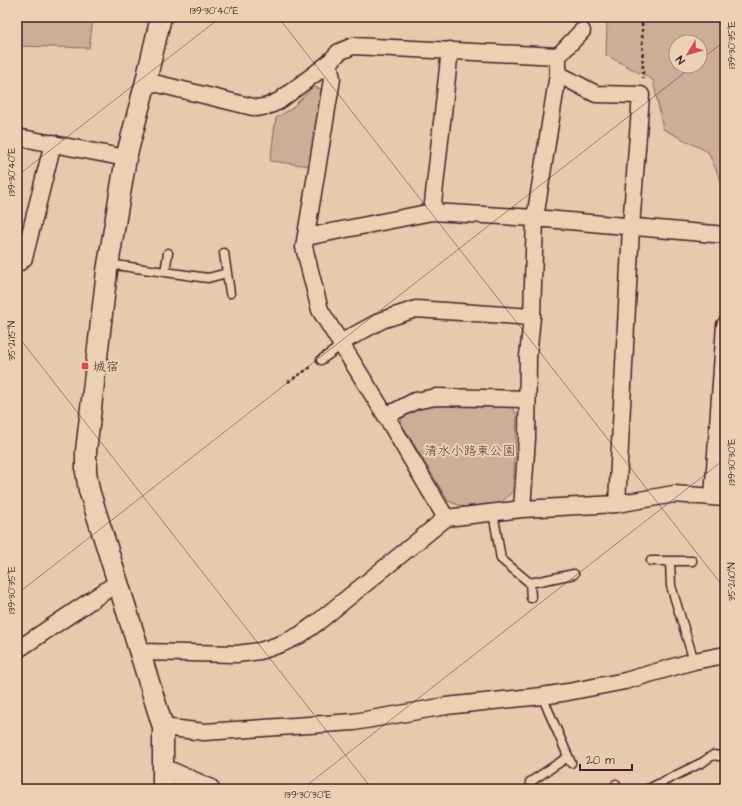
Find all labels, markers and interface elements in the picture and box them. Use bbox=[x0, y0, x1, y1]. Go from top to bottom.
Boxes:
text: 139°30'40"E bbox=[190, 4, 238, 18]
text: 139°30'35"E bbox=[725, 21, 739, 69]
north arrow bbox=[668, 34, 708, 74]
text: N bbox=[672, 52, 689, 67]
text: 139°30'40"E bbox=[5, 148, 19, 196]
text: 35°21'15"N bbox=[5, 321, 19, 361]
place label: 城宿 bbox=[93, 358, 119, 376]
marker: 城宿 bbox=[80, 361, 90, 371]
text: 139°30'30"E bbox=[725, 438, 739, 485]
park label: 清水小路東公園 bbox=[424, 442, 516, 460]
text: 35°21'10"N bbox=[725, 562, 739, 602]
text: 139°30'35"E bbox=[5, 566, 19, 614]
scale bar bbox=[580, 746, 632, 772]
text: 20 m bbox=[586, 752, 615, 769]
text: 139°30'30"E bbox=[285, 788, 332, 802]

